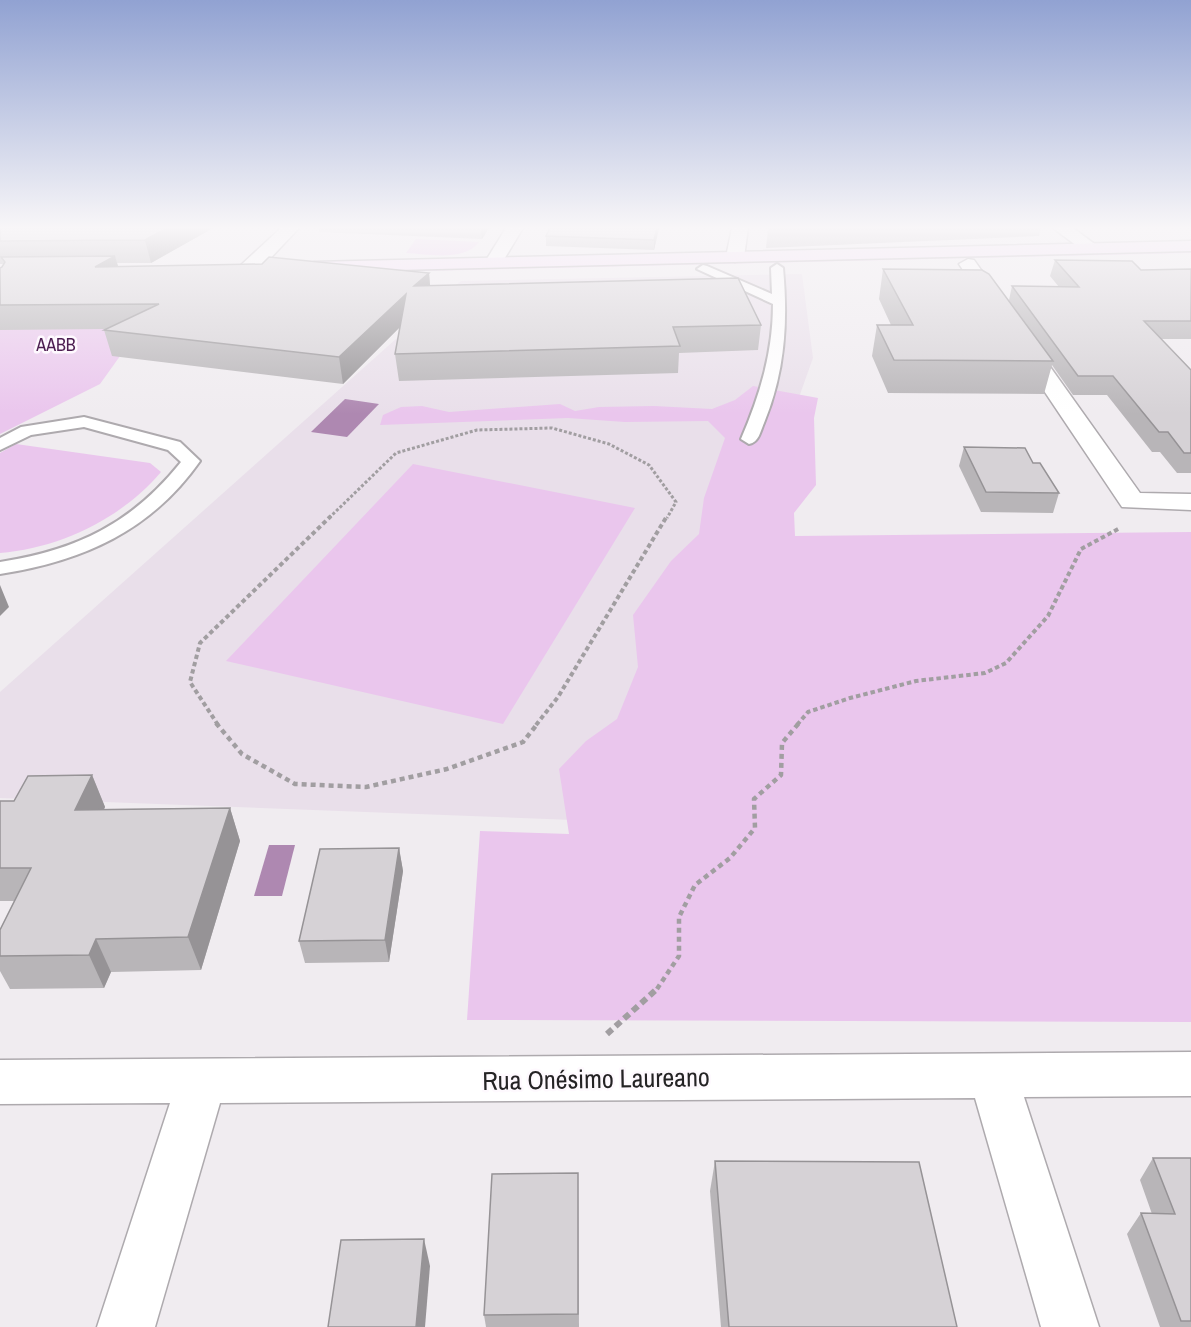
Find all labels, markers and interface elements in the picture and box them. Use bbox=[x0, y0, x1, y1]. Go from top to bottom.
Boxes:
park label: AABB bbox=[35, 332, 76, 357]
street label: Rua Onésimo Laureano bbox=[482, 1059, 710, 1098]

